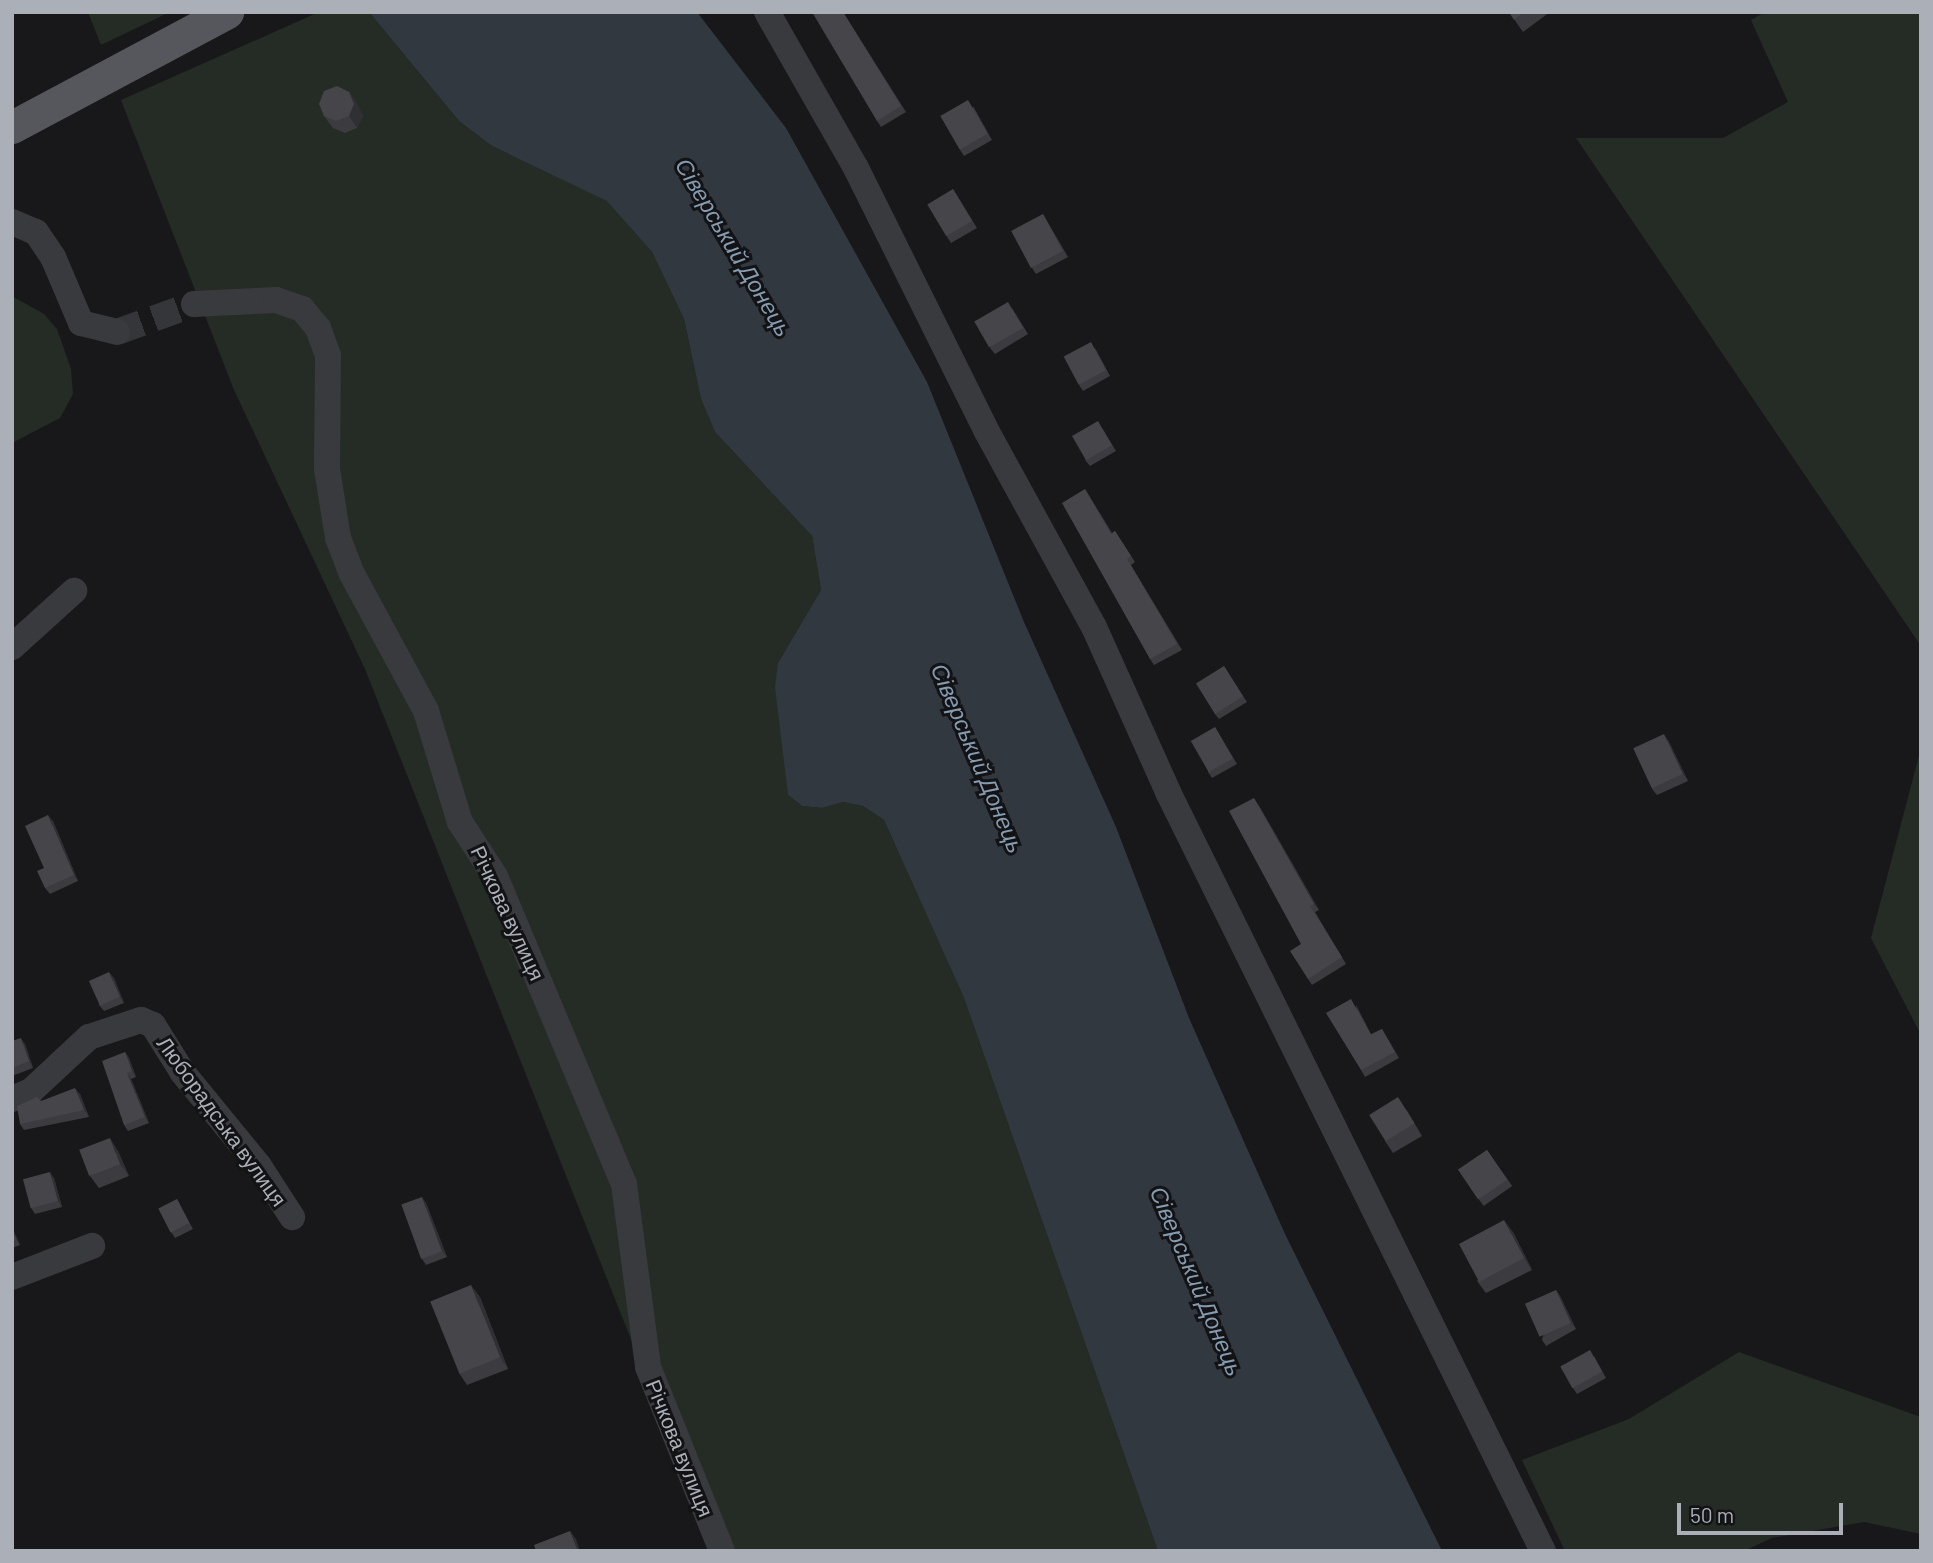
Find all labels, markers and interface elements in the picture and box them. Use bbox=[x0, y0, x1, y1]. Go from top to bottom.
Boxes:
water label: Сіверський Донець bbox=[670, 153, 798, 341]
water label: Сіверський Донець bbox=[926, 659, 1030, 857]
street label: Річкова вулиця bbox=[466, 842, 550, 984]
street label: Люборадська вулиця bbox=[152, 1031, 292, 1211]
water label: Сіверський Донець bbox=[1145, 1182, 1249, 1380]
street label: Річкова вулиця bbox=[641, 1376, 719, 1520]
scale bar bbox=[1681, 1490, 1847, 1534]
text: 50 m bbox=[1690, 1502, 1734, 1527]

